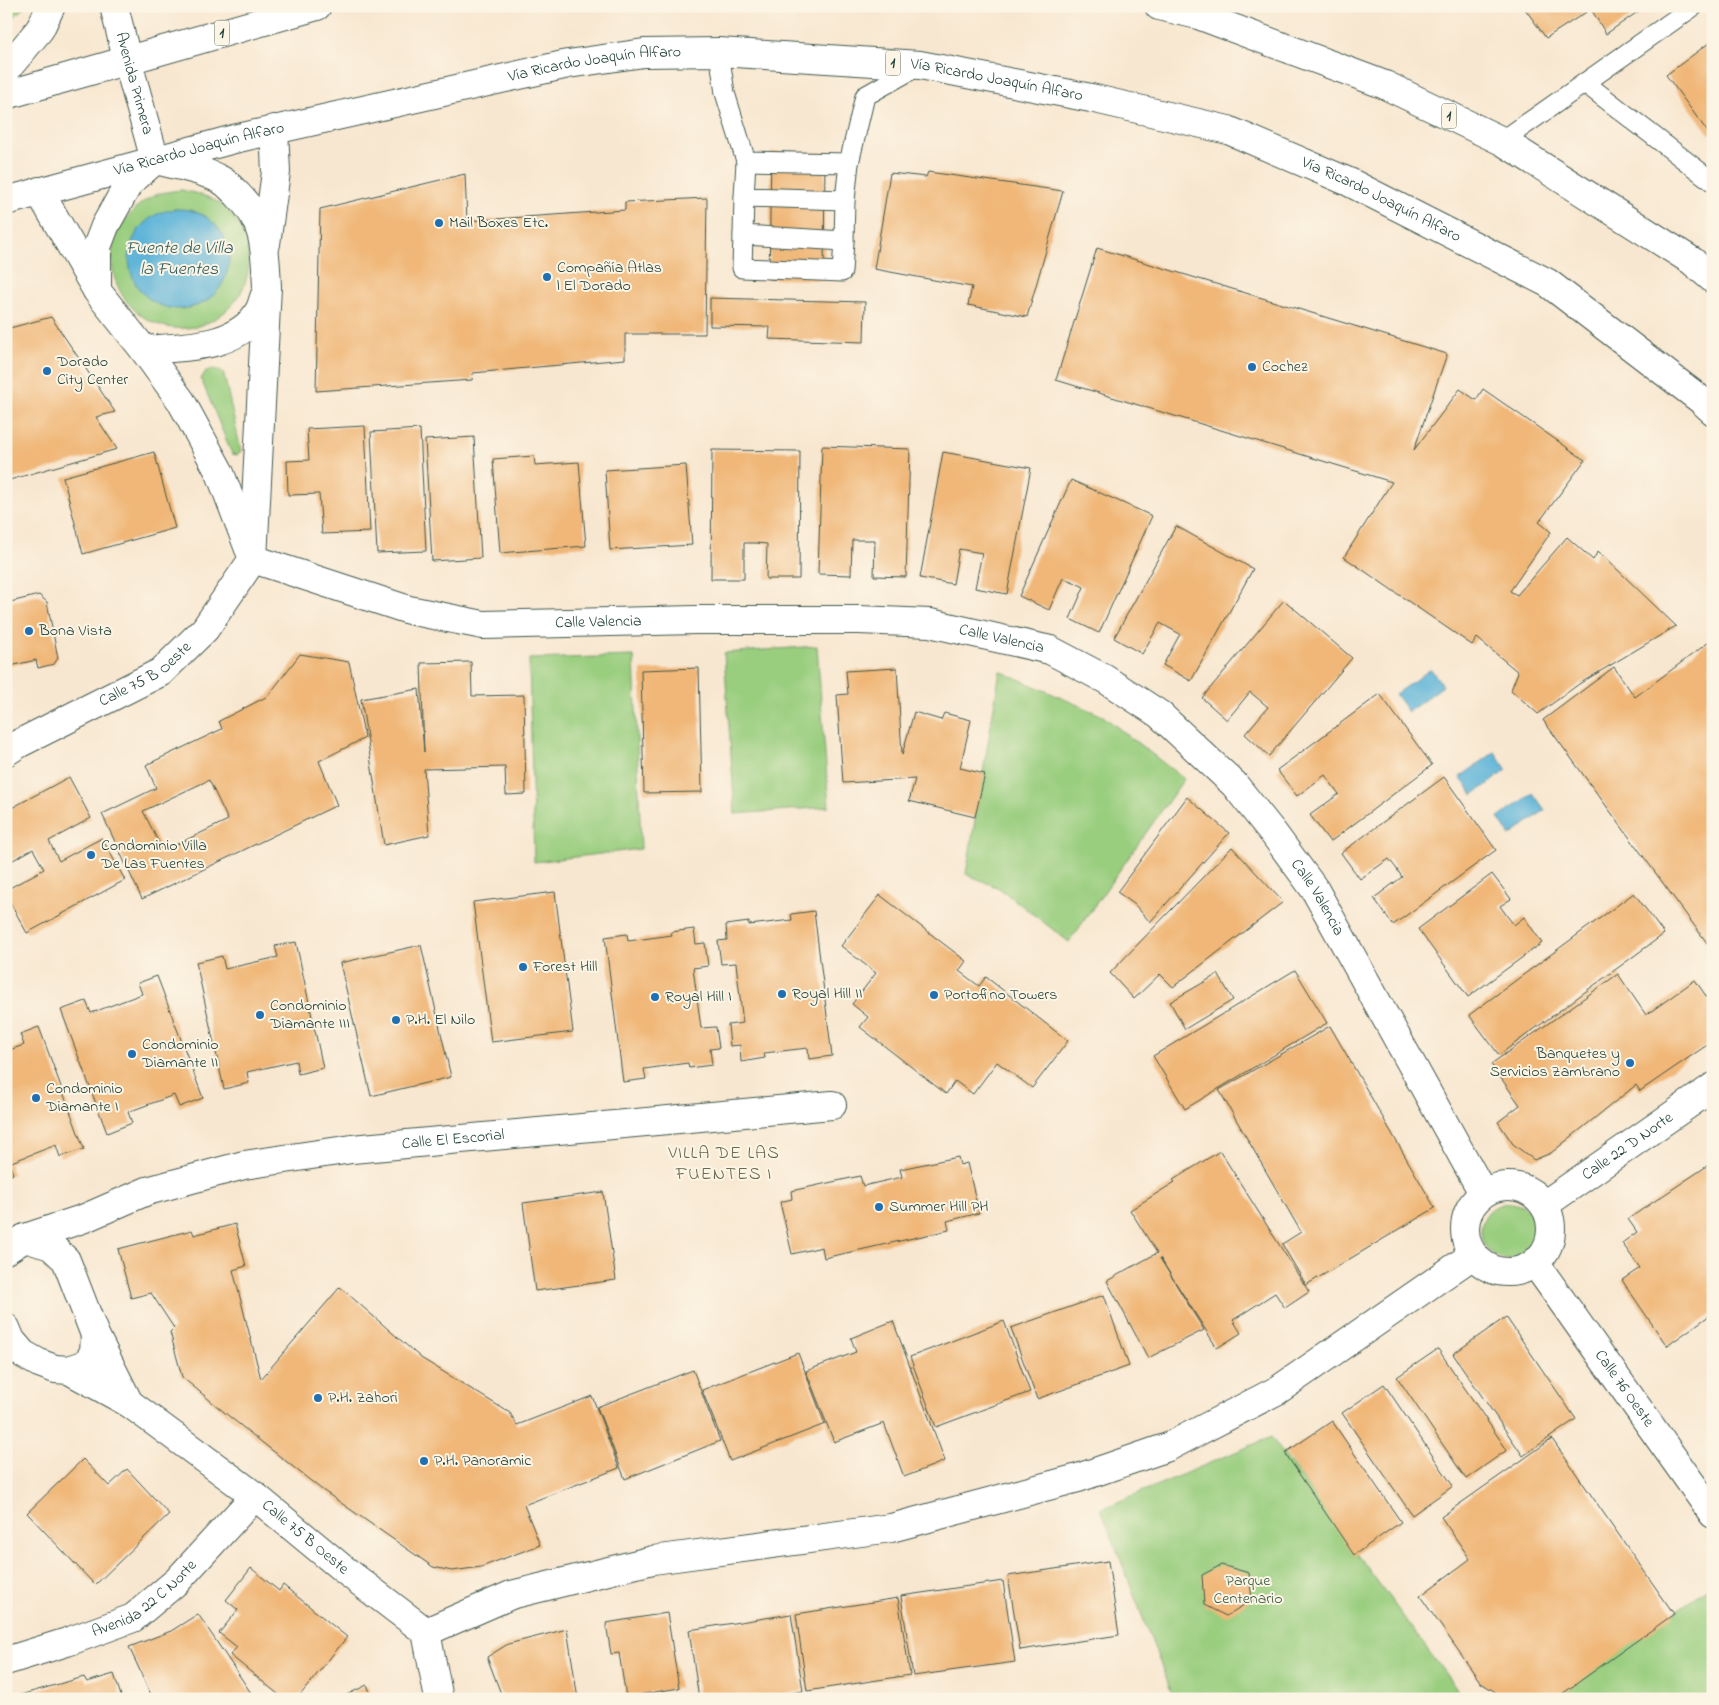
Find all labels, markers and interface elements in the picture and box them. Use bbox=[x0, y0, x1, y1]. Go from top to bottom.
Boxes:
road number: 1 bbox=[214, 20, 230, 46]
street label: Avenida Primera bbox=[109, 30, 159, 138]
street label: Vía Ricardo Joaquín Alfaro bbox=[505, 41, 681, 89]
road number: 1 bbox=[886, 50, 900, 76]
street label: Vía Ricardo Joaquín Alfaro bbox=[909, 52, 1085, 108]
road number: 1 bbox=[1442, 104, 1456, 128]
street label: Vía Ricardo Joaquín Alfaro bbox=[110, 116, 287, 183]
street label: Vía Ricardo Joaquín Alfaro bbox=[1297, 151, 1465, 249]
place label: Mail Boxes Etc. bbox=[449, 211, 548, 235]
marker: Mail Boxes Etc. bbox=[433, 217, 445, 229]
water label: Fuente de Villa la Fuentes bbox=[125, 236, 233, 283]
place label: Compañía Atlas | El Dorado bbox=[557, 256, 662, 298]
marker: Compañía Atlas | El Dorado bbox=[541, 271, 553, 283]
place label: Dorado City Center bbox=[56, 350, 128, 392]
place label: Cochez bbox=[1262, 355, 1308, 379]
marker: Cochez bbox=[1246, 361, 1258, 373]
marker: Dorado City Center bbox=[41, 365, 53, 377]
street label: Calle Valencia bbox=[555, 609, 642, 635]
street label: Calle Valencia bbox=[957, 618, 1046, 660]
place label: Bona Vista bbox=[38, 619, 112, 643]
marker: Bona Vista bbox=[23, 625, 35, 637]
street label: Calle 75 B Oeste bbox=[95, 636, 198, 713]
place label: Condominio Villa De Las Fuentes bbox=[100, 834, 207, 876]
marker: Condominio Villa De Las Fuentes bbox=[85, 849, 97, 861]
street label: Calle Valencia bbox=[1284, 854, 1350, 940]
place label: Forest Hill bbox=[532, 955, 598, 979]
marker: Forest Hill bbox=[517, 961, 529, 973]
place label: Royal Hill II bbox=[792, 982, 862, 1006]
place label: Portofino Towers bbox=[944, 983, 1057, 1007]
place label: Royal Hill I bbox=[665, 985, 732, 1009]
marker: Royal Hill II bbox=[776, 988, 788, 1000]
marker: Portofino Towers bbox=[928, 989, 940, 1001]
marker: Royal Hill I bbox=[649, 991, 661, 1003]
place label: Condominio Diamante III bbox=[269, 994, 350, 1036]
place label: P.H. El Nilo bbox=[406, 1008, 475, 1032]
marker: Condominio Diamante III bbox=[254, 1009, 266, 1021]
marker: P.H. El Nilo bbox=[390, 1014, 402, 1026]
place label: Condominio Diamante II bbox=[141, 1033, 219, 1075]
place label: Banquetes y Servicios Zambrano bbox=[1490, 1042, 1620, 1084]
marker: Condominio Diamante II bbox=[126, 1048, 138, 1060]
marker: Banquetes y Servicios Zambrano bbox=[1624, 1057, 1636, 1069]
place label: Condominio Diamante I bbox=[45, 1077, 123, 1119]
marker: Condominio Diamante I bbox=[30, 1092, 42, 1104]
street label: Calle 22 D Norte bbox=[1577, 1106, 1679, 1187]
street label: Calle El Escorial bbox=[401, 1123, 506, 1156]
district label: VILLA DE LAS FUENTES I bbox=[667, 1141, 780, 1188]
place label: Summer Hill PH bbox=[889, 1195, 989, 1219]
marker: Summer Hill PH bbox=[873, 1201, 885, 1213]
street label: Calle 76 Oeste bbox=[1588, 1345, 1660, 1433]
place label: P.H. Zahori bbox=[328, 1386, 398, 1410]
marker: P.H. Zahori bbox=[312, 1392, 324, 1404]
place label: P.H. Panoramic bbox=[434, 1449, 532, 1473]
marker: P.H. Panoramic bbox=[418, 1455, 430, 1467]
street label: Calle 75 B Oeste bbox=[256, 1494, 354, 1581]
street label: Avenida 22 C Norte bbox=[89, 1554, 203, 1644]
park label: Parque Centenario bbox=[1213, 1569, 1283, 1611]

